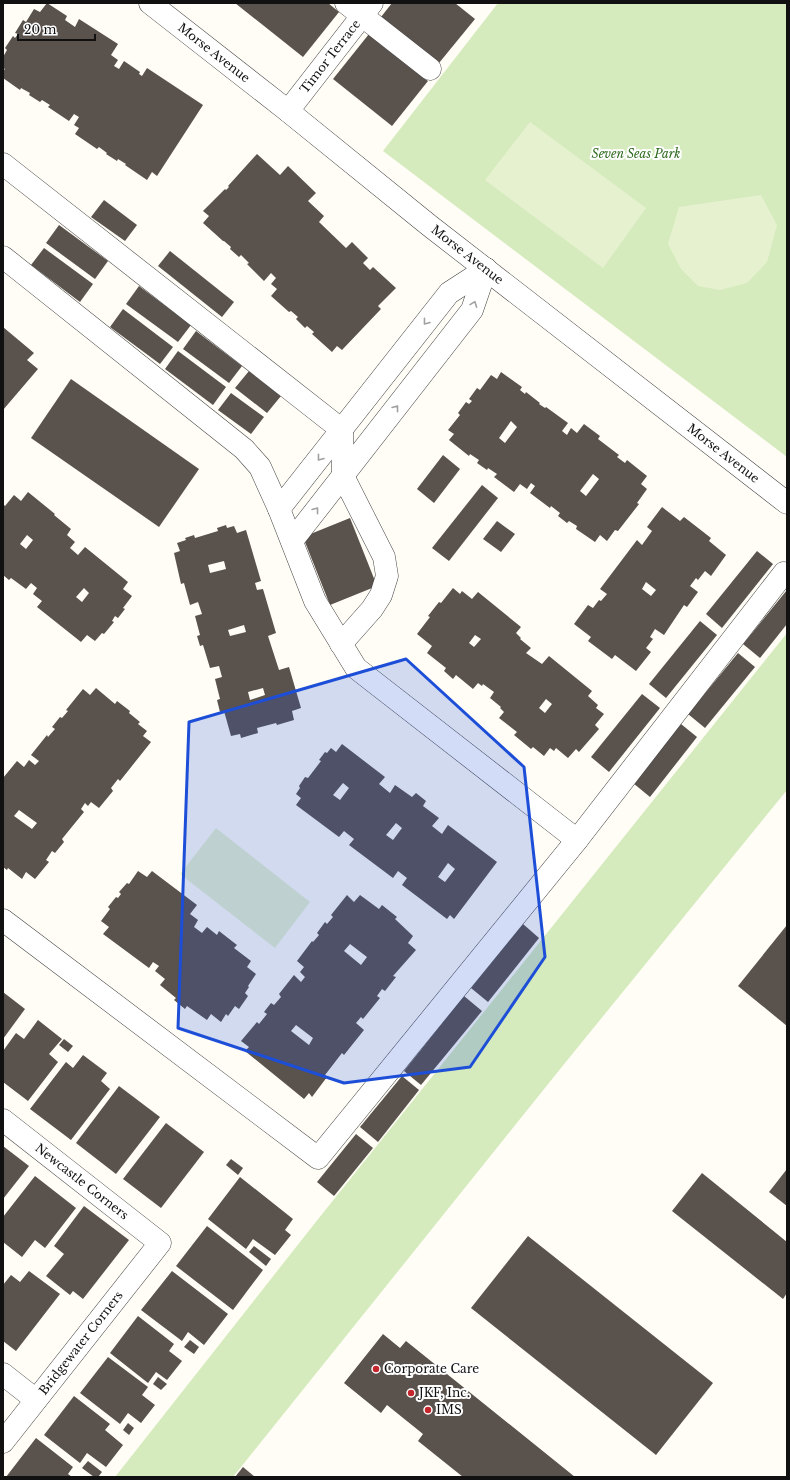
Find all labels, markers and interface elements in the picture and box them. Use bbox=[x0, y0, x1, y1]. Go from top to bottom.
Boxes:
scale bar bbox=[18, 16, 95, 42]
street label: Timor Terrace bbox=[297, 16, 363, 96]
street label: Morse Avenue bbox=[175, 20, 253, 85]
text: 20 m bbox=[24, 22, 56, 37]
park label: Seven Seas Park bbox=[592, 146, 680, 161]
street label: Morse Avenue bbox=[428, 222, 507, 287]
one-way arrow bbox=[469, 301, 477, 308]
one-way arrow bbox=[424, 318, 431, 325]
one-way arrow bbox=[391, 405, 398, 412]
street label: Morse Avenue bbox=[684, 420, 763, 486]
one-way arrow bbox=[318, 453, 325, 460]
one-way arrow bbox=[311, 508, 318, 515]
street label: Newcastle Corners bbox=[32, 1140, 132, 1222]
street label: Bridgewater Corners bbox=[35, 1288, 126, 1398]
place label: Corporate Care bbox=[384, 1361, 479, 1376]
marker: Corporate Care bbox=[371, 1364, 381, 1374]
place label: JKF, Inc. bbox=[417, 1385, 470, 1400]
marker: JKF, Inc. bbox=[406, 1388, 416, 1398]
place label: IMS bbox=[436, 1402, 462, 1417]
marker: IMS bbox=[423, 1405, 433, 1415]

